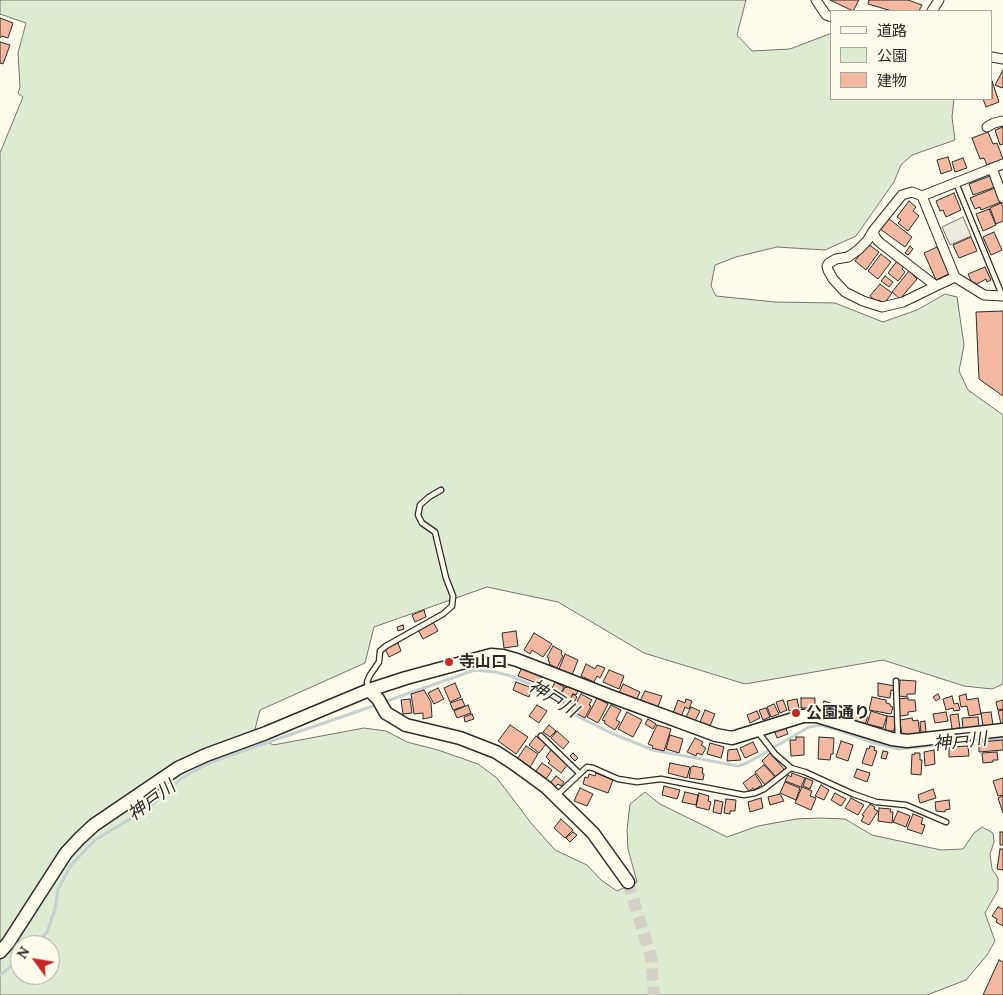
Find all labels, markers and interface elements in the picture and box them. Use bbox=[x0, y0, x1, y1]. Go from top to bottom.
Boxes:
legend bbox=[830, 10, 993, 100]
text: 道路 bbox=[877, 21, 907, 40]
text: 公園 bbox=[877, 46, 907, 65]
text: 建物 bbox=[877, 71, 907, 90]
place label: 寺山口 bbox=[459, 652, 507, 672]
marker: 寺山口 bbox=[443, 656, 455, 668]
water label: 神戸川 bbox=[524, 676, 582, 722]
place label: 公園通り bbox=[806, 703, 870, 723]
marker: 公園通り bbox=[790, 707, 802, 719]
water label: 神戸川 bbox=[932, 728, 988, 756]
water label: 神戸川 bbox=[124, 776, 180, 826]
north arrow bbox=[10, 935, 60, 985]
text: N bbox=[13, 943, 34, 962]

